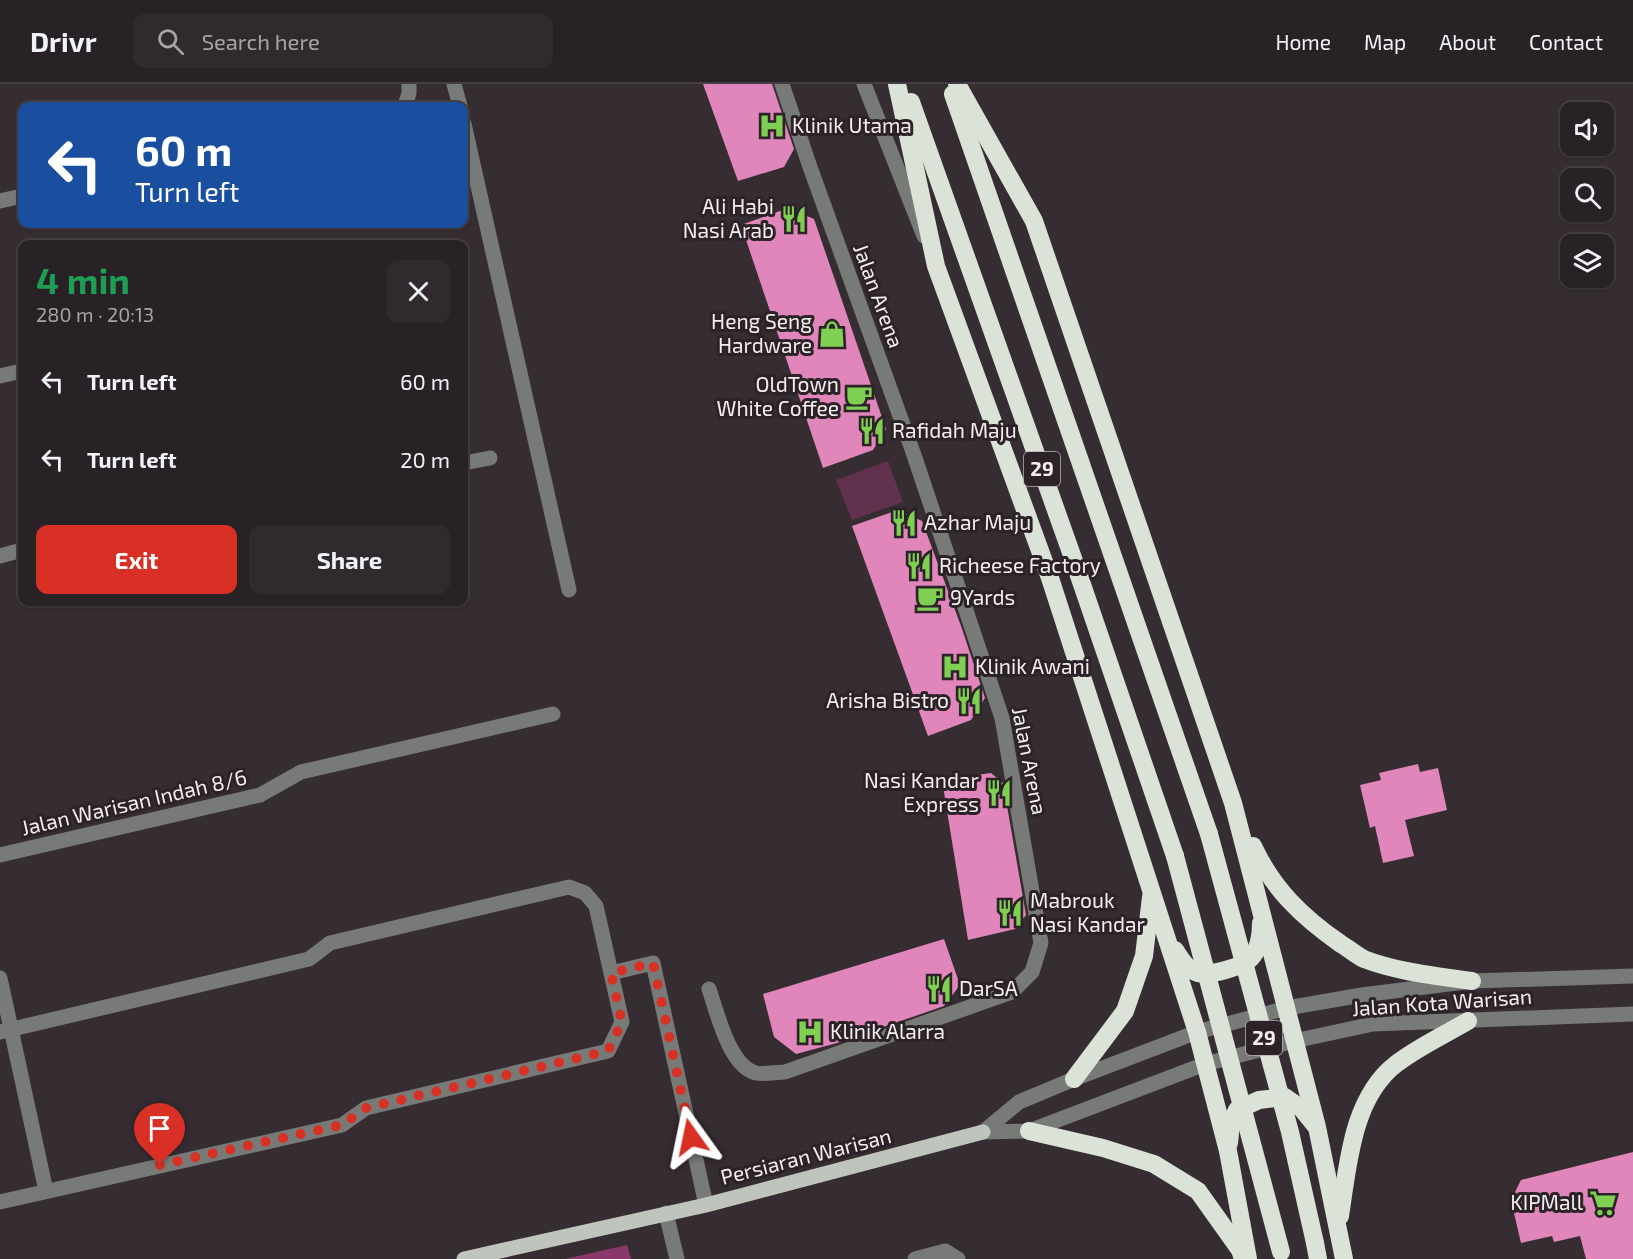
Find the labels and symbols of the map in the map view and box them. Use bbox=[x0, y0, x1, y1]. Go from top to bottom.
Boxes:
hospital icon: Klinik Utama bbox=[757, 111, 787, 141]
place label: Klinik Utama bbox=[792, 112, 912, 137]
place label: Ali Habi Nasi Arab bbox=[683, 193, 774, 242]
restaurant icon: Ali Habi Nasi Arab bbox=[779, 204, 809, 234]
street label: Jalan Arena bbox=[849, 240, 910, 351]
place label: Heng Seng Hardware bbox=[711, 308, 812, 357]
shop icon: Heng Seng Hardware bbox=[817, 319, 847, 349]
place label: OldTown White Coffee bbox=[717, 371, 839, 420]
cafe icon: OldTown White Coffee bbox=[844, 382, 874, 412]
restaurant icon: Rafidah Maju bbox=[857, 416, 887, 446]
place label: Rafidah Maju bbox=[892, 417, 1017, 443]
road number: 29 bbox=[1024, 452, 1060, 486]
restaurant icon: Azhar Maju bbox=[889, 508, 919, 538]
place label: Azhar Maju bbox=[924, 509, 1031, 535]
restaurant icon: Richeese Factory bbox=[904, 551, 934, 581]
place label: Richeese Factory bbox=[939, 552, 1101, 577]
cafe icon: 9Yards bbox=[915, 583, 945, 613]
place label: 9Yards bbox=[950, 584, 1015, 609]
hospital icon: Klinik Awani bbox=[940, 652, 970, 682]
place label: Klinik Awani bbox=[975, 653, 1090, 678]
restaurant icon: Arisha Bistro bbox=[954, 686, 984, 716]
place label: Arisha Bistro bbox=[826, 687, 949, 712]
street label: Jalan Arena bbox=[1008, 705, 1053, 817]
street label: Jalan Warisan Indah 8/6 bbox=[18, 763, 249, 840]
place label: Nasi Kandar Express bbox=[864, 767, 980, 816]
restaurant icon: Nasi Kandar Express bbox=[984, 778, 1014, 808]
place label: Mabrouk Nasi Kandar bbox=[1030, 887, 1146, 936]
restaurant icon: Mabrouk Nasi Kandar bbox=[995, 898, 1025, 928]
restaurant icon: DarSA bbox=[924, 974, 954, 1004]
place label: DarSA bbox=[959, 975, 1018, 1000]
street label: Jalan Kota Warisan bbox=[1351, 983, 1533, 1020]
hospital icon: Klinik Alarra bbox=[795, 1017, 825, 1047]
place label: Klinik Alarra bbox=[830, 1018, 945, 1043]
road number: 29 bbox=[1246, 1021, 1282, 1055]
pin bbox=[134, 1103, 185, 1165]
position arrow bbox=[659, 1105, 723, 1169]
street label: Persiaran Warisan bbox=[718, 1122, 894, 1189]
supermarket icon: KIPMall bbox=[1588, 1188, 1618, 1218]
place label: KIPMall bbox=[1510, 1189, 1584, 1214]

